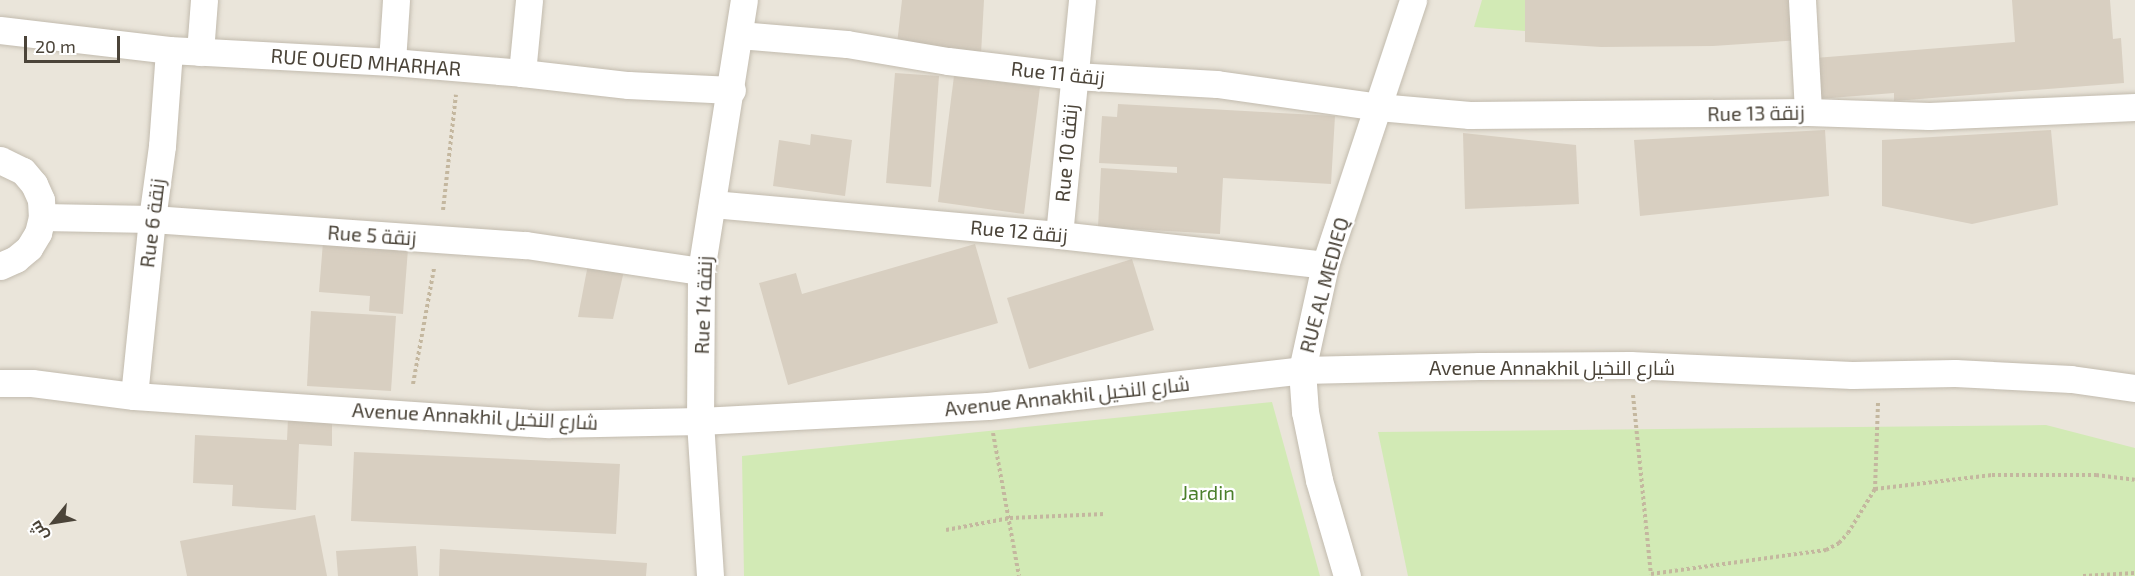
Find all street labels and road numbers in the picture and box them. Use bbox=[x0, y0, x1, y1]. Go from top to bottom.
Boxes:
street label: RUE OUED MHARHAR bbox=[270, 43, 462, 81]
street label: Rue 11 زنقة bbox=[1010, 56, 1106, 90]
street label: Rue 13 زنقة bbox=[1707, 100, 1805, 126]
street label: Rue 10 زنقة bbox=[1050, 103, 1082, 203]
street label: Rue 6 زنقة bbox=[135, 177, 169, 269]
street label: RUE AL MEDIEQ bbox=[1294, 214, 1354, 356]
street label: Rue 12 زنقة bbox=[969, 215, 1069, 247]
street label: Rue 5 زنقة bbox=[327, 220, 417, 250]
street label: Rue 14 زنقة bbox=[689, 255, 717, 355]
street label: Avenue Annakhil شارع النخيل bbox=[1428, 355, 1676, 379]
street label: Avenue Annakhil شارع النخيل bbox=[943, 371, 1191, 421]
street label: Avenue Annakhil شارع النخيل bbox=[351, 398, 599, 434]

